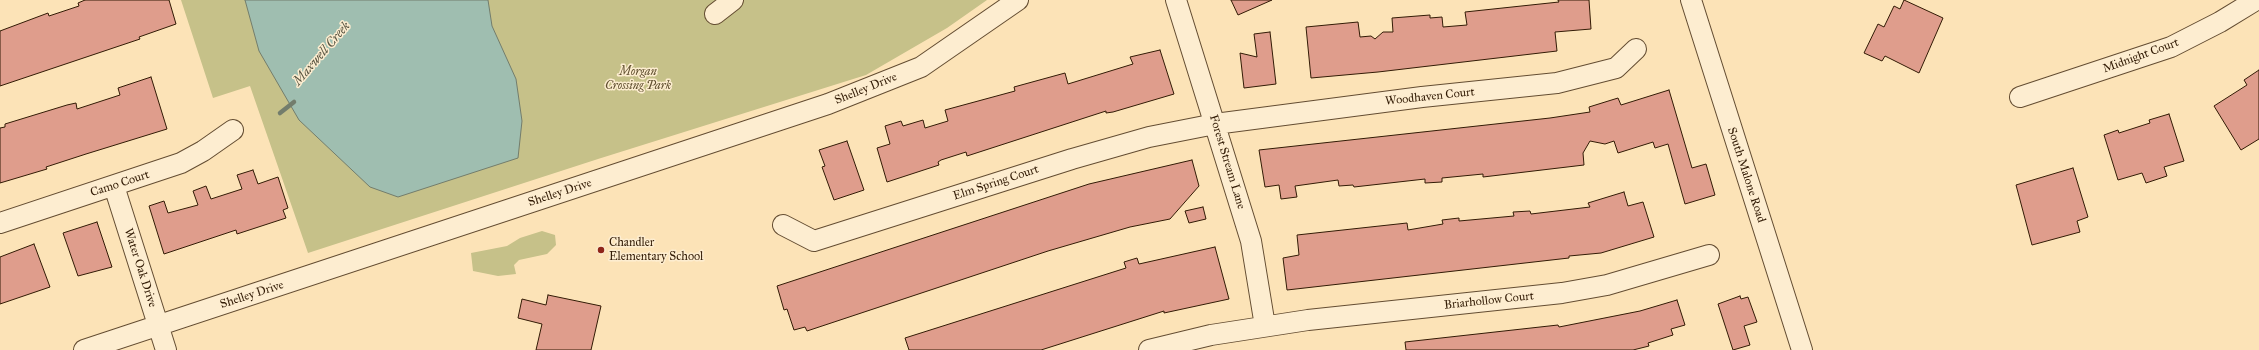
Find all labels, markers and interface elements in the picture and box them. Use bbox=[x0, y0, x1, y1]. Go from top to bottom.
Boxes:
water label: Maxwell Creek bbox=[290, 19, 354, 89]
street label: Midnight Court bbox=[2101, 36, 2181, 76]
park label: Morgan Crossing Park bbox=[605, 65, 671, 93]
street label: Shelley Drive bbox=[833, 70, 899, 108]
street label: Woodhaven Court bbox=[1385, 85, 1475, 109]
street label: Forest Stream Lane bbox=[1206, 113, 1248, 211]
street label: South Malone Road bbox=[1724, 126, 1768, 224]
street label: Elm Spring Court bbox=[951, 162, 1041, 204]
street label: Camo Court bbox=[89, 168, 151, 200]
street label: Shelley Drive bbox=[526, 176, 594, 210]
street label: Water Oak Drive bbox=[120, 227, 160, 309]
place label: Chandler Elementary School bbox=[609, 236, 703, 264]
marker: Chandler Elementary School bbox=[596, 245, 606, 255]
street label: Shelley Drive bbox=[218, 278, 286, 312]
street label: Briarhollow Court bbox=[1443, 289, 1535, 313]

